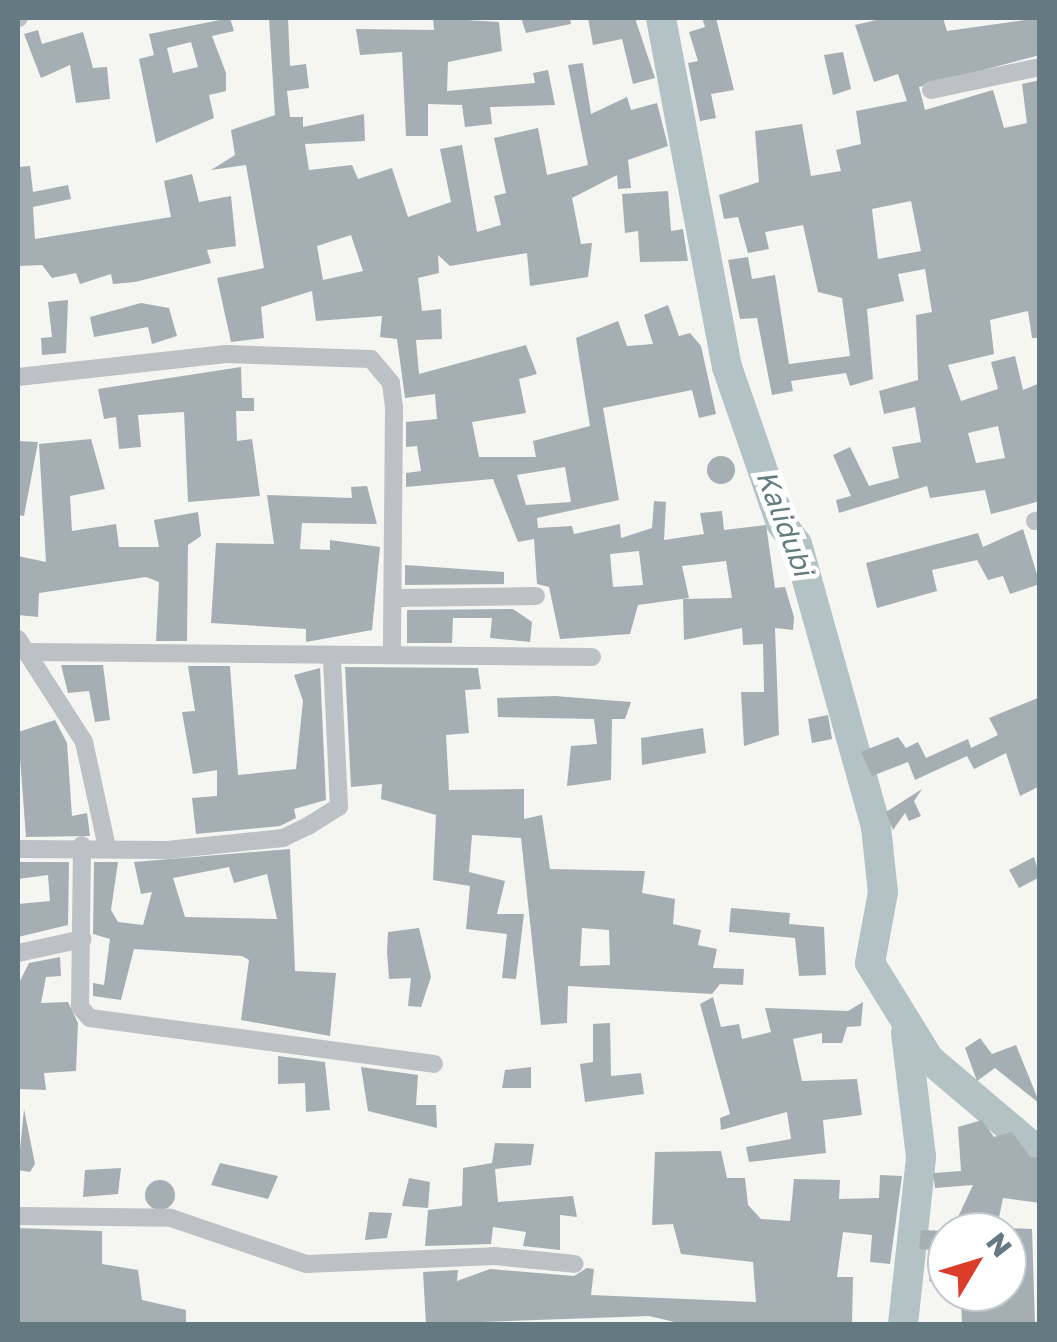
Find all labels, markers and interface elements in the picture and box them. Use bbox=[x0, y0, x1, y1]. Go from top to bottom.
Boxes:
water label: Kalidubi bbox=[750, 466, 820, 580]
north arrow bbox=[927, 1212, 1027, 1312]
text: N bbox=[980, 1226, 1019, 1263]

